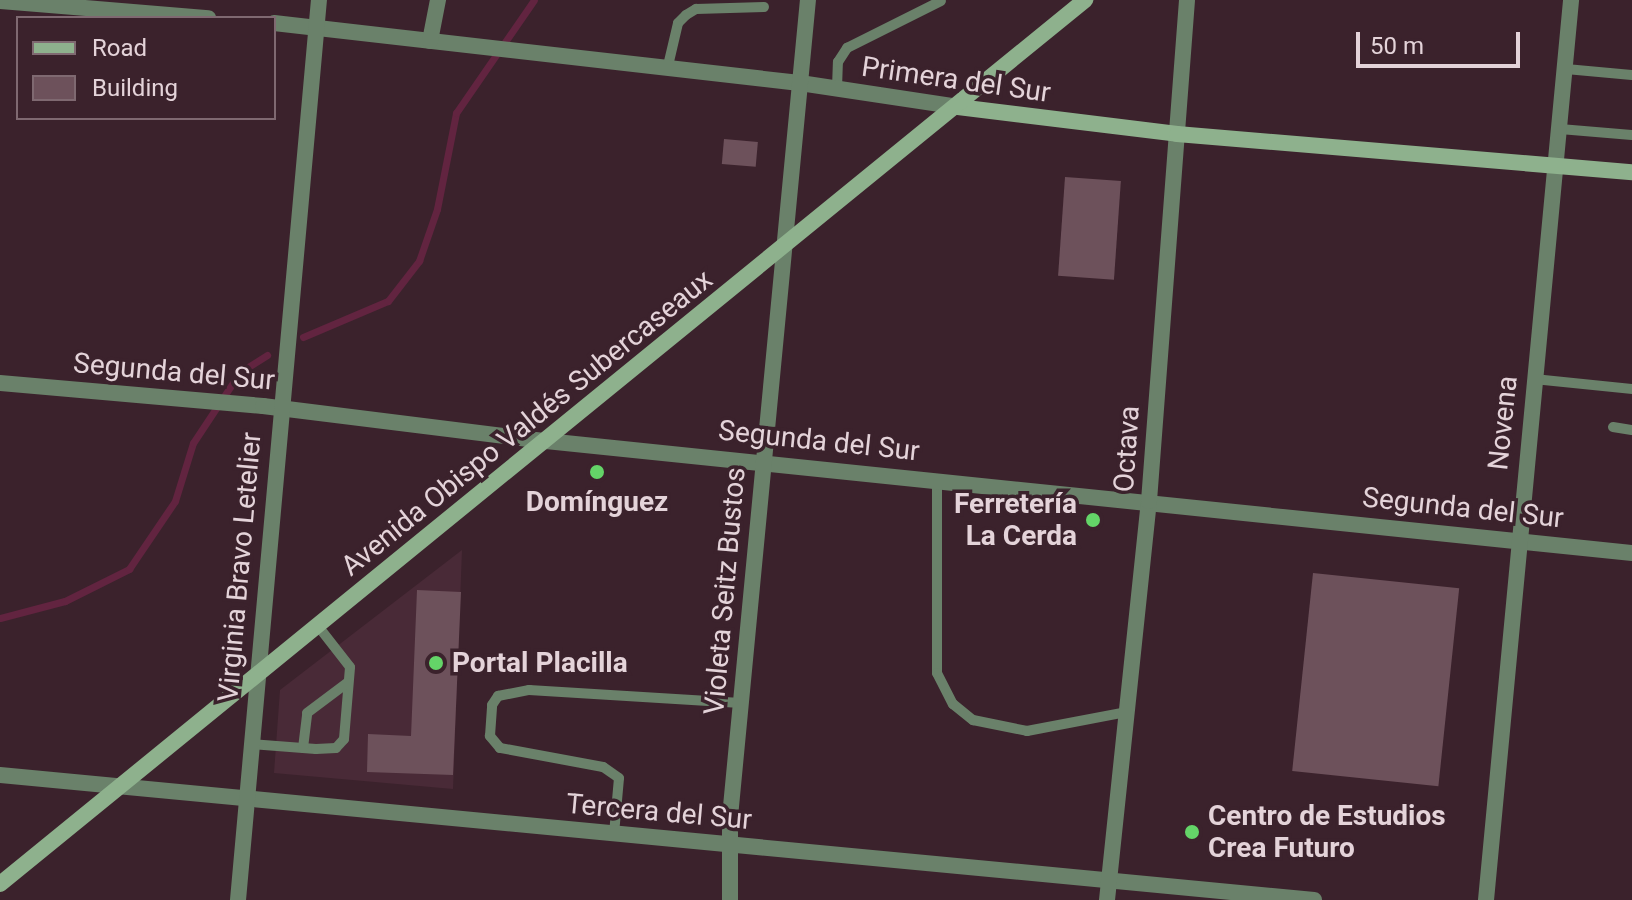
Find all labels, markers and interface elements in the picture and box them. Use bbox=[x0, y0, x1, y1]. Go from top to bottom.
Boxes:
legend bbox=[16, 16, 276, 120]
scale bar bbox=[1360, 16, 1524, 66]
text: 50 m bbox=[1370, 32, 1424, 60]
text: Road bbox=[92, 34, 147, 62]
street label: Primera del Sur bbox=[859, 50, 1053, 110]
text: Building bbox=[92, 74, 178, 102]
street label: Avenida Obispo Valdés Subercaseaux bbox=[335, 263, 719, 583]
street label: Segunda del Sur bbox=[72, 346, 276, 398]
street label: Novena bbox=[1481, 374, 1525, 472]
street label: Octava bbox=[1107, 405, 1147, 493]
street label: Segunda del Sur bbox=[717, 414, 921, 468]
street label: Virginia Bravo Letelier bbox=[211, 431, 269, 703]
marker: Domínguez bbox=[588, 463, 606, 481]
street label: Violeta Seitz Bustos bbox=[697, 466, 753, 716]
street label: Segunda del Sur bbox=[1361, 481, 1565, 535]
place label: Domínguez bbox=[526, 485, 668, 519]
place label: Ferretería La Cerda bbox=[954, 487, 1077, 553]
marker: Ferretería La Cerda bbox=[1084, 511, 1102, 529]
place label: Portal Placilla bbox=[452, 646, 628, 680]
marker: Portal Placilla bbox=[427, 654, 445, 672]
street label: Tercera del Sur bbox=[565, 787, 753, 837]
place label: Centro de Estudios Crea Futuro bbox=[1208, 799, 1446, 865]
marker: Centro de Estudios Crea Futuro bbox=[1183, 823, 1201, 841]

